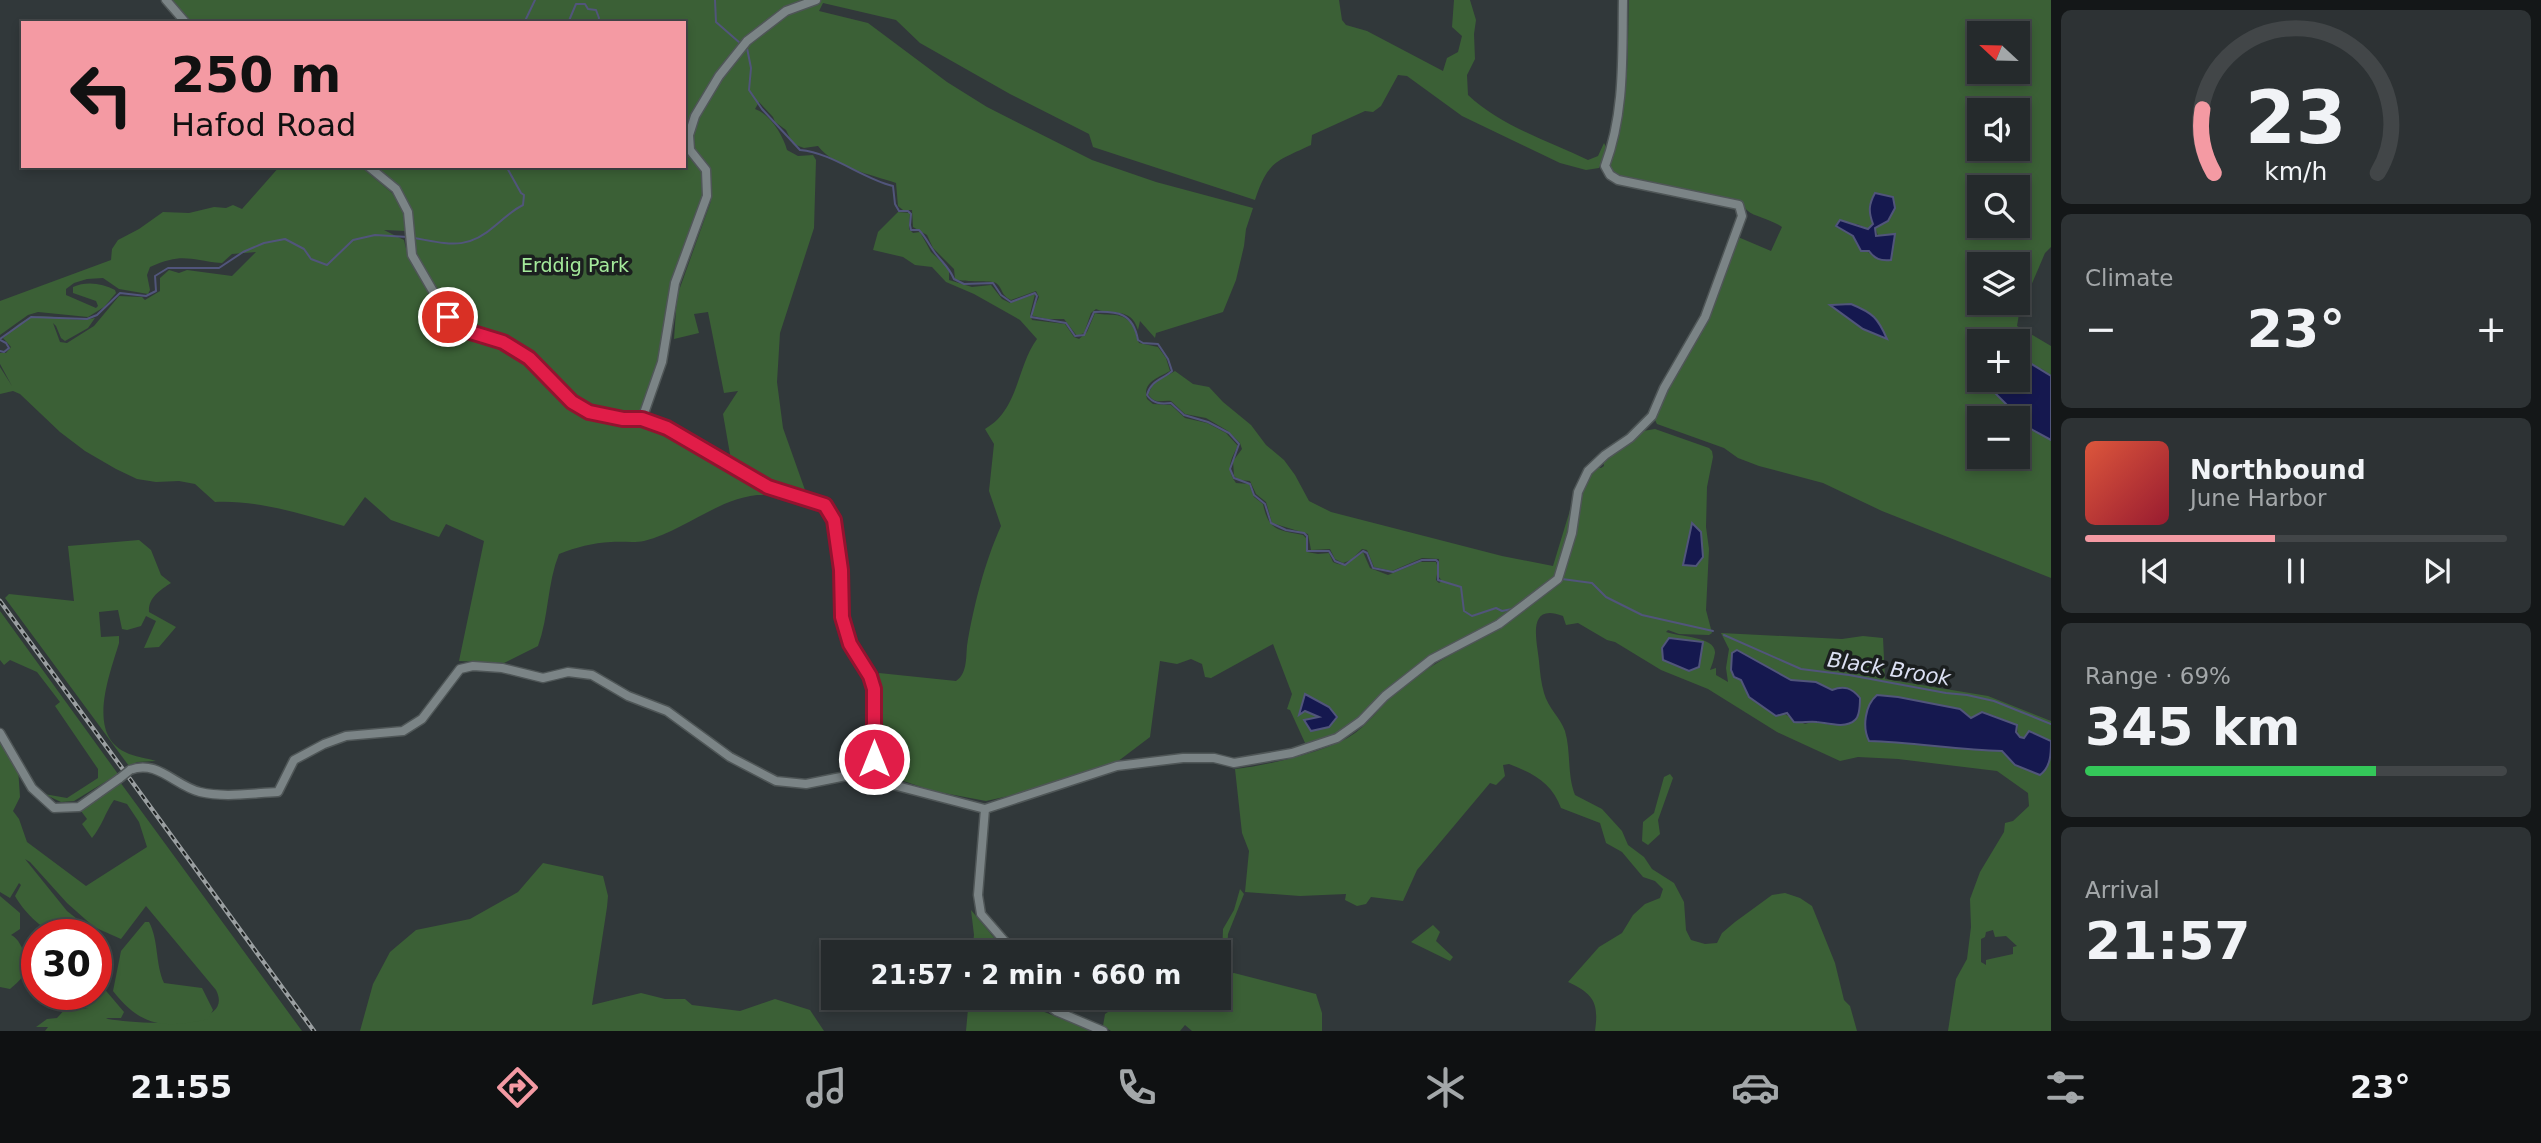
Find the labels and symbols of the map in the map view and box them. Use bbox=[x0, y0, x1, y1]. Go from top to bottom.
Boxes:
north arrow bbox=[1967, 21, 2030, 84]
park label: Erddig Park bbox=[521, 254, 629, 276]
pin bbox=[418, 287, 478, 347]
water label: Black Brook bbox=[1826, 647, 1953, 691]
position arrow bbox=[837, 722, 911, 796]
speed limit sign: 30 bbox=[21, 919, 112, 1010]

